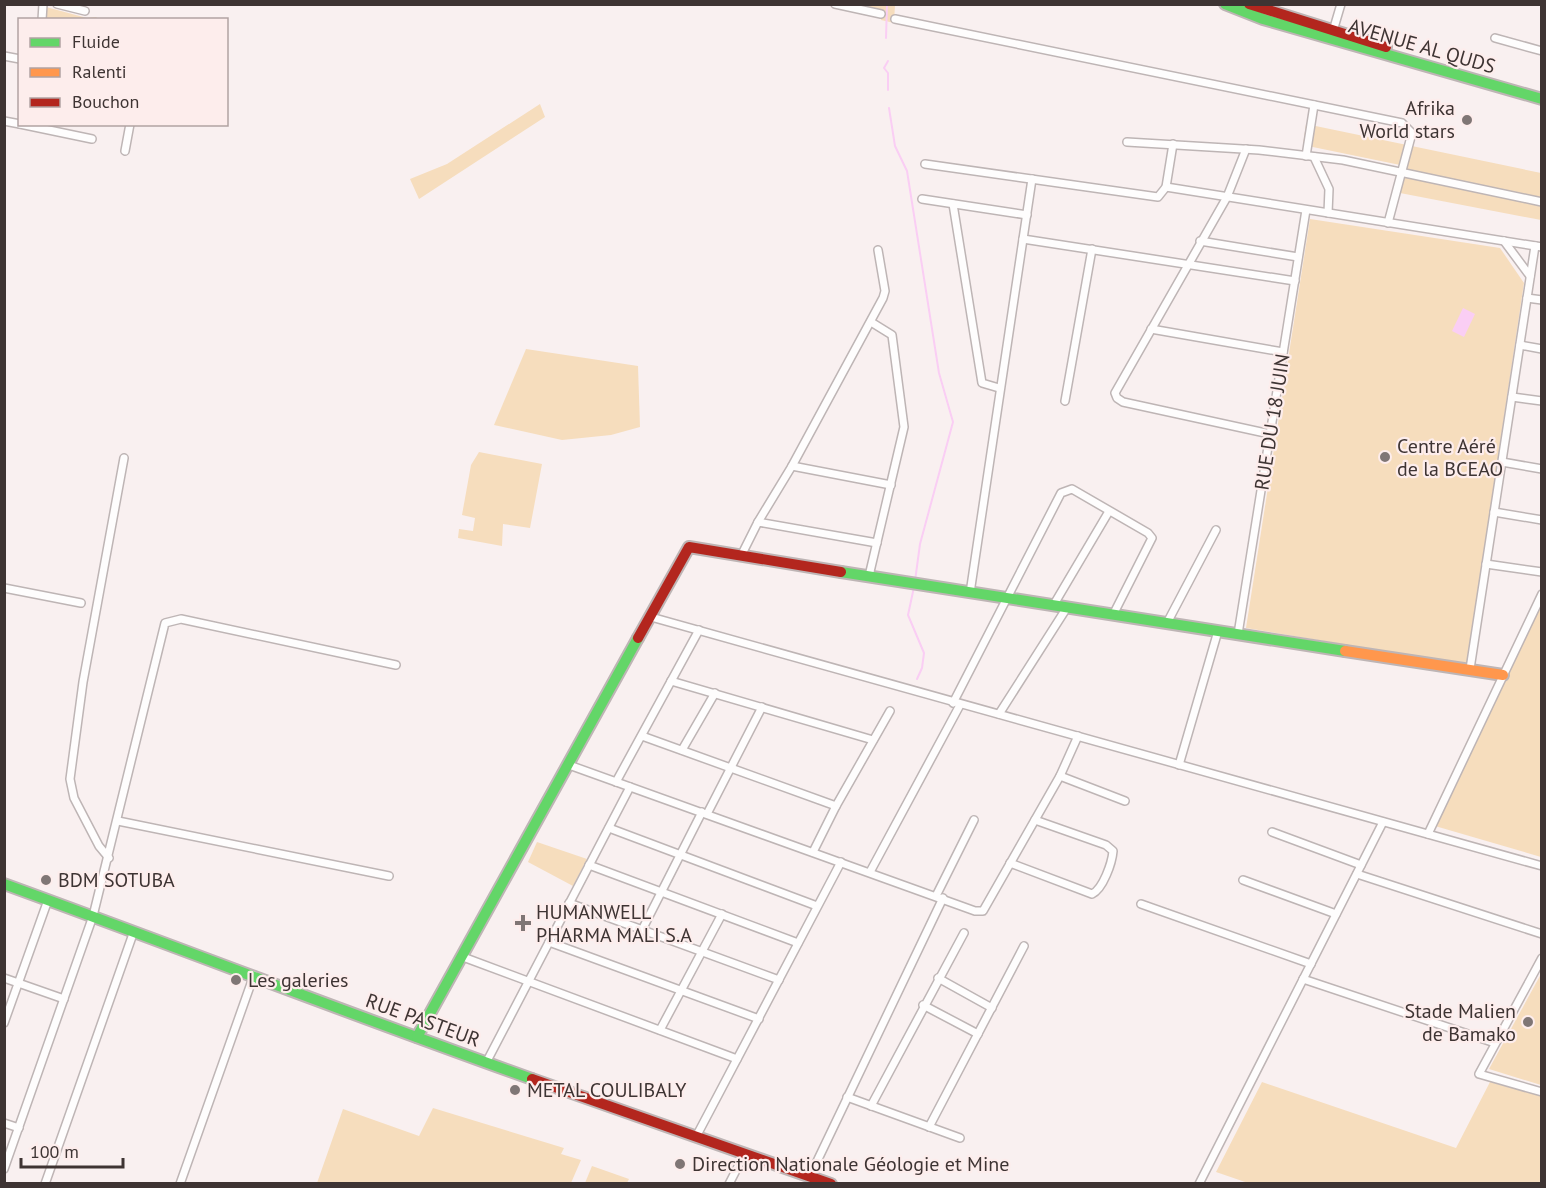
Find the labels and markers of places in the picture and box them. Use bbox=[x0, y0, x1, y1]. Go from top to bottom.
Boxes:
place label: Afrika World stars bbox=[1359, 95, 1455, 144]
marker: Afrika World stars bbox=[1460, 113, 1474, 127]
place label: Centre Aéré de la BCEAO bbox=[1397, 433, 1503, 482]
marker: Centre Aéré de la BCEAO bbox=[1378, 450, 1392, 464]
place label: BDM SOTUBA bbox=[58, 867, 175, 893]
marker: BDM SOTUBA bbox=[39, 873, 53, 887]
place label: HUMANWELL PHARMA MALI S.A bbox=[536, 899, 692, 948]
marker: HUMANWELL PHARMA MALI S.A bbox=[514, 914, 532, 932]
place label: Les galeries bbox=[248, 967, 348, 993]
marker: Les galeries bbox=[229, 973, 243, 987]
place label: Stade Malien de Bamako bbox=[1404, 998, 1516, 1047]
marker: Stade Malien de Bamako bbox=[1521, 1015, 1535, 1029]
place label: METAL COULIBALY bbox=[527, 1077, 687, 1103]
marker: METAL COULIBALY bbox=[508, 1083, 522, 1097]
place label: Direction Nationale Géologie et Mine bbox=[692, 1151, 1009, 1177]
marker: Direction Nationale Géologie et Mine bbox=[673, 1157, 687, 1171]

